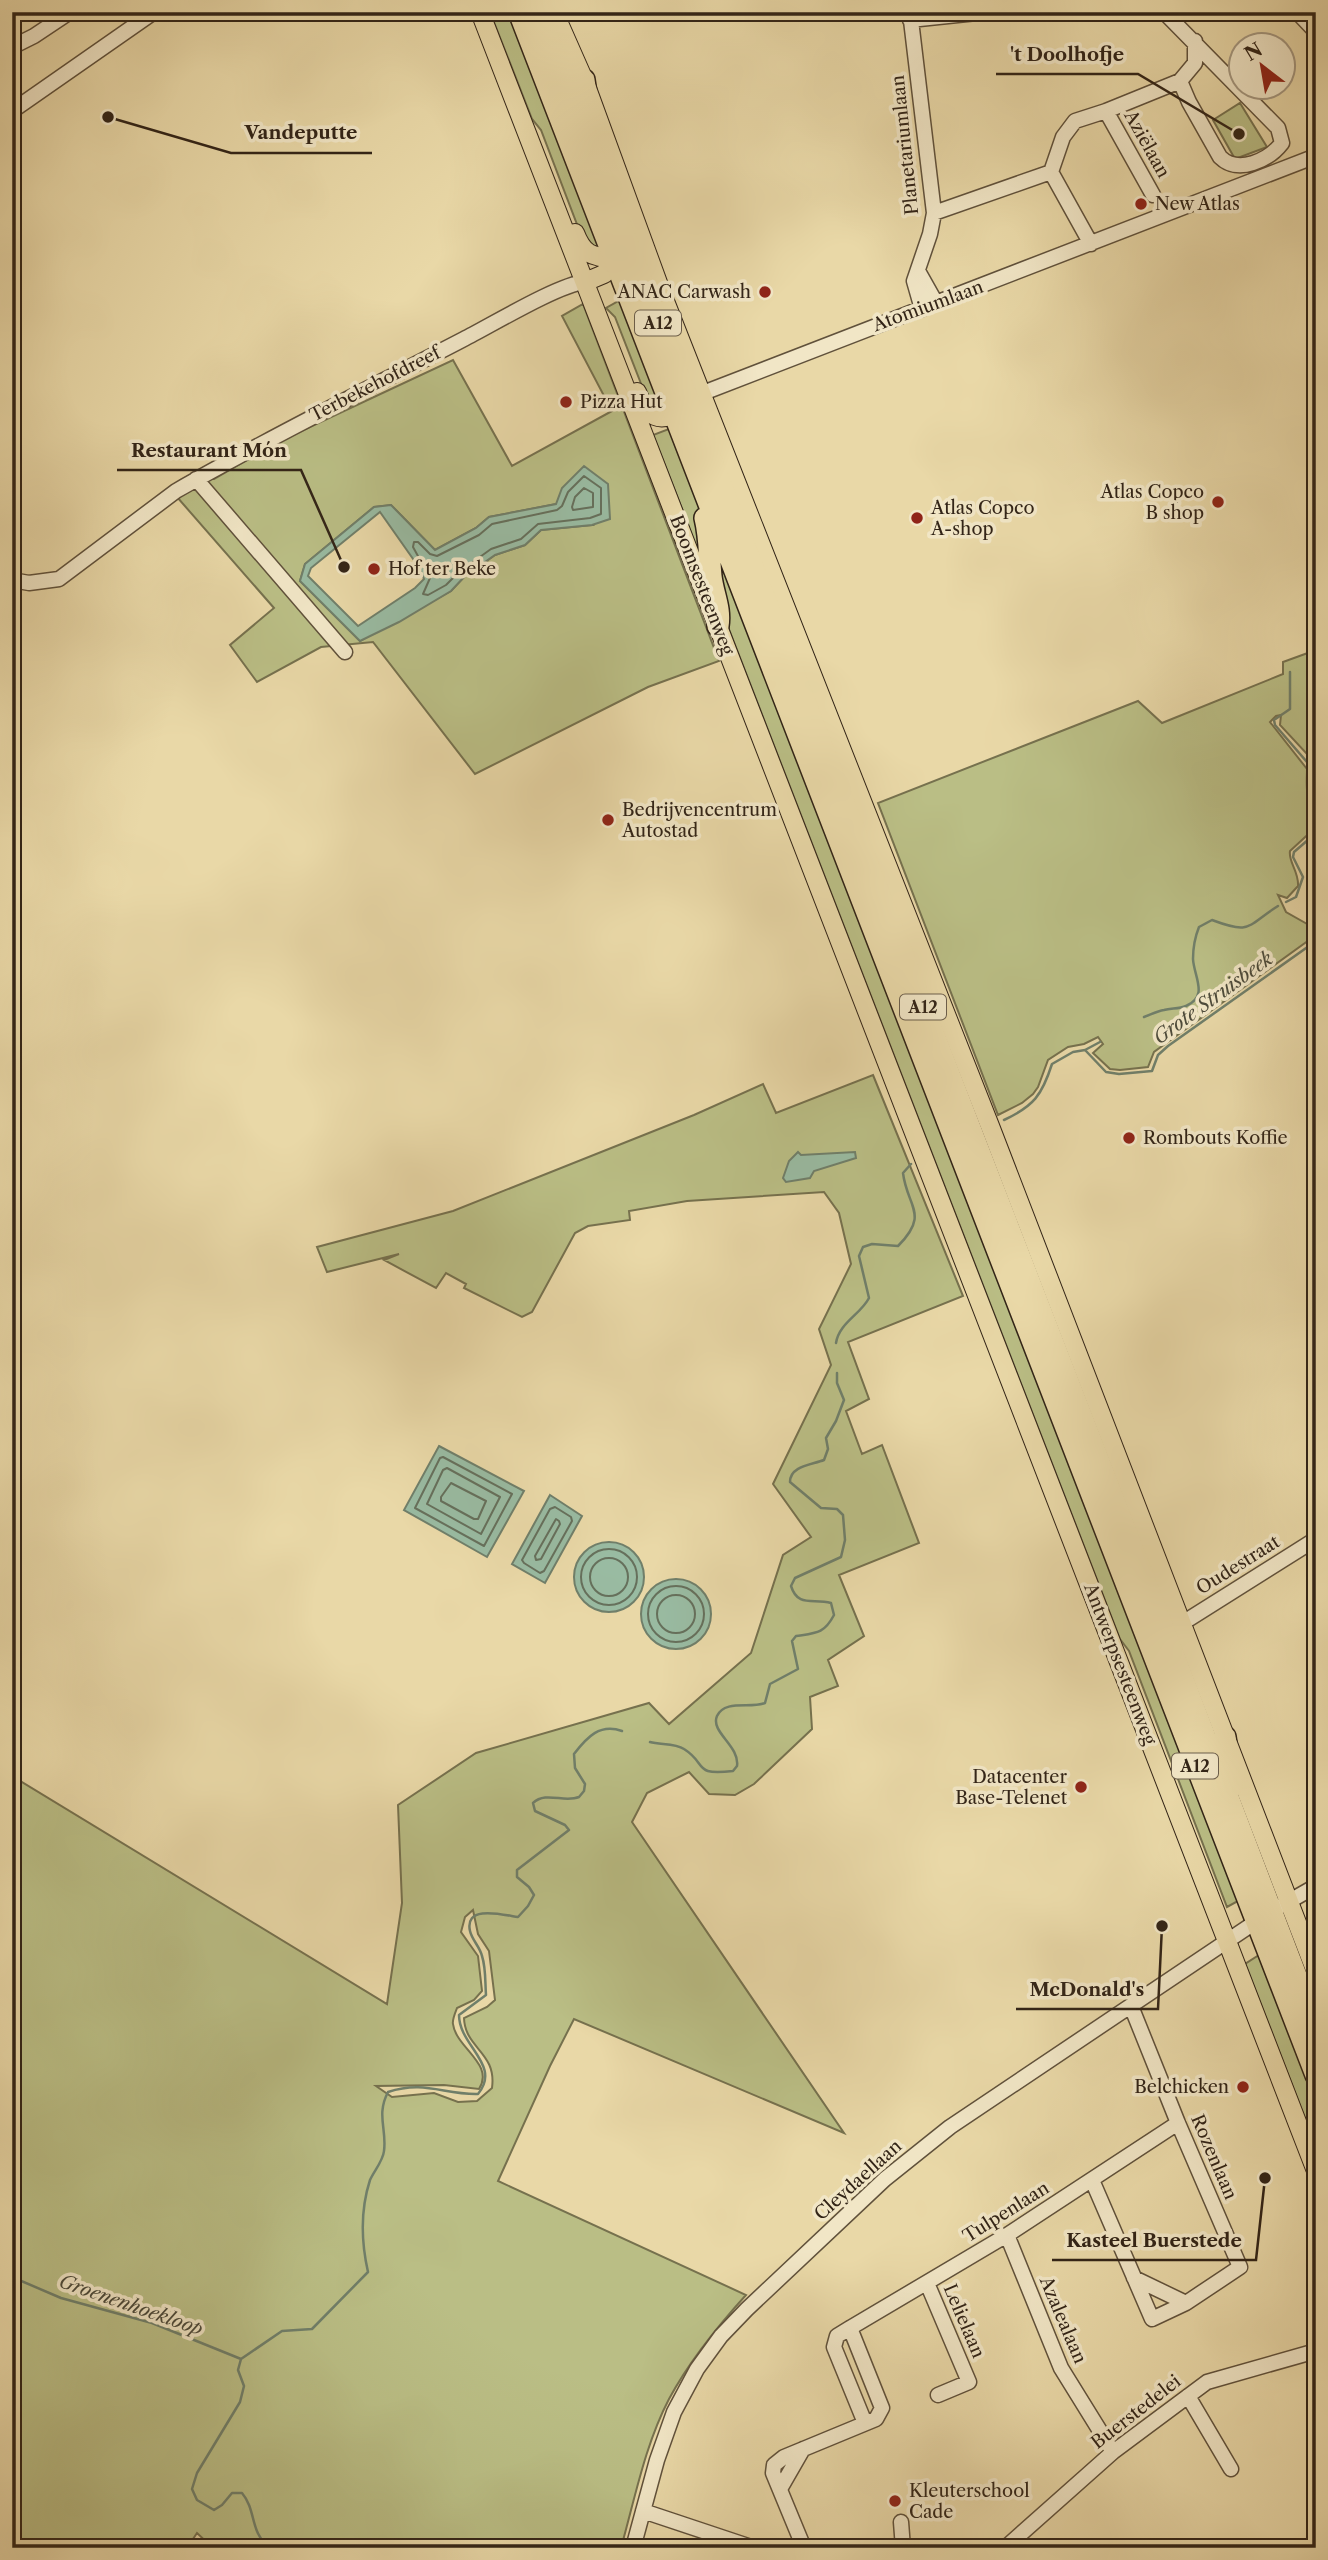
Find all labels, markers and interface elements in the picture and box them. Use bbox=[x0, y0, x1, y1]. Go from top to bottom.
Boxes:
north arrow bbox=[1226, 32, 1296, 102]
callout: 't Doolhofje bbox=[996, 34, 1138, 74]
text: N bbox=[1241, 38, 1267, 66]
text: 't Doolhofje bbox=[1010, 43, 1124, 66]
street label: Planetariumlaan bbox=[887, 74, 923, 216]
street label: Aziëlaan bbox=[1119, 106, 1175, 182]
callout: Vandeputte bbox=[231, 113, 372, 153]
text: Vandeputte bbox=[244, 121, 357, 144]
place label: New Atlas bbox=[1155, 193, 1240, 215]
marker: New Atlas bbox=[1133, 196, 1149, 212]
street label: Atomiumlaan bbox=[869, 276, 986, 337]
place label: ANAC Carwash bbox=[616, 281, 751, 303]
marker: ANAC Carwash bbox=[757, 284, 773, 300]
road number: A12 bbox=[635, 310, 681, 336]
street label: Terbekehofdreef bbox=[306, 340, 446, 426]
place label: Pizza Hut bbox=[580, 391, 663, 413]
marker: Pizza Hut bbox=[558, 394, 574, 410]
callout: Restaurant Món bbox=[117, 430, 301, 470]
text: Restaurant Món bbox=[131, 439, 287, 462]
place label: Atlas Copco B shop bbox=[1100, 481, 1204, 524]
marker: Atlas Copco B shop bbox=[1210, 494, 1226, 510]
place label: Atlas Copco A-shop bbox=[930, 497, 1034, 540]
marker: Atlas Copco A-shop bbox=[909, 510, 925, 526]
street label: Boomsesteenweg bbox=[665, 512, 739, 659]
place label: Hof ter Beke bbox=[388, 558, 496, 580]
marker: Hof ter Beke bbox=[366, 561, 382, 577]
place label: Bedrijvencentrum Autostad bbox=[621, 799, 777, 842]
marker: Bedrijvencentrum Autostad bbox=[600, 812, 616, 828]
water label: Grote Struisbeek bbox=[1149, 947, 1277, 1049]
road number: A12 bbox=[900, 995, 946, 1020]
place label: Rombouts Koffie bbox=[1143, 1127, 1288, 1149]
marker: Rombouts Koffie bbox=[1121, 1130, 1137, 1146]
street label: Oudestraat bbox=[1192, 1530, 1284, 1599]
street label: Antwerpsesteenweg bbox=[1079, 1579, 1161, 1748]
road number: A12 bbox=[1172, 1754, 1218, 1778]
place label: Datacenter Base-Telenet bbox=[955, 1766, 1068, 1809]
marker: Datacenter Base-Telenet bbox=[1073, 1779, 1089, 1795]
callout: McDonald's bbox=[1016, 1969, 1158, 2009]
text: McDonald's bbox=[1030, 1978, 1145, 2001]
place label: Belchicken bbox=[1134, 2076, 1229, 2098]
marker: Belchicken bbox=[1235, 2079, 1251, 2095]
street label: Rozenlaan bbox=[1186, 2111, 1242, 2203]
street label: Cleydaellaan bbox=[810, 2135, 906, 2225]
street label: Tulpenlaan bbox=[959, 2177, 1053, 2247]
callout: Kasteel Buerstede bbox=[1052, 2220, 1256, 2260]
text: Kasteel Buerstede bbox=[1066, 2229, 1242, 2252]
water label: Groenenhoekloop bbox=[56, 2270, 206, 2340]
street label: Azalealaan bbox=[1034, 2272, 1091, 2367]
street label: Lelielaan bbox=[939, 2281, 989, 2361]
street label: Buerstedelei bbox=[1087, 2370, 1186, 2454]
place label: Kleuterschool Cade bbox=[909, 2480, 1030, 2523]
marker: Kleuterschool Cade bbox=[887, 2493, 903, 2509]

